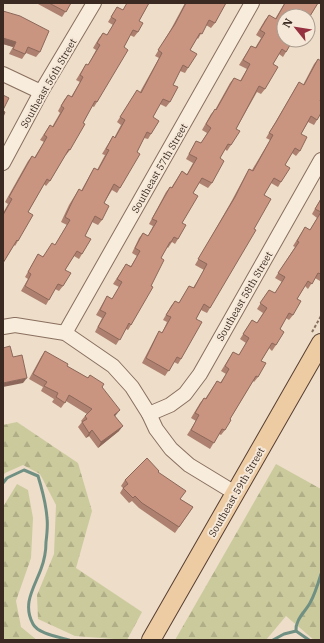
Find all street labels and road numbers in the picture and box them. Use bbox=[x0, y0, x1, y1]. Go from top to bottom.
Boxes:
street label: Southeast 56th Street bbox=[17, 36, 80, 130]
street label: Southeast 57th Street bbox=[128, 121, 191, 215]
street label: Southeast 58th Street bbox=[213, 249, 276, 343]
street label: Southeast 59th Street bbox=[205, 445, 268, 539]

